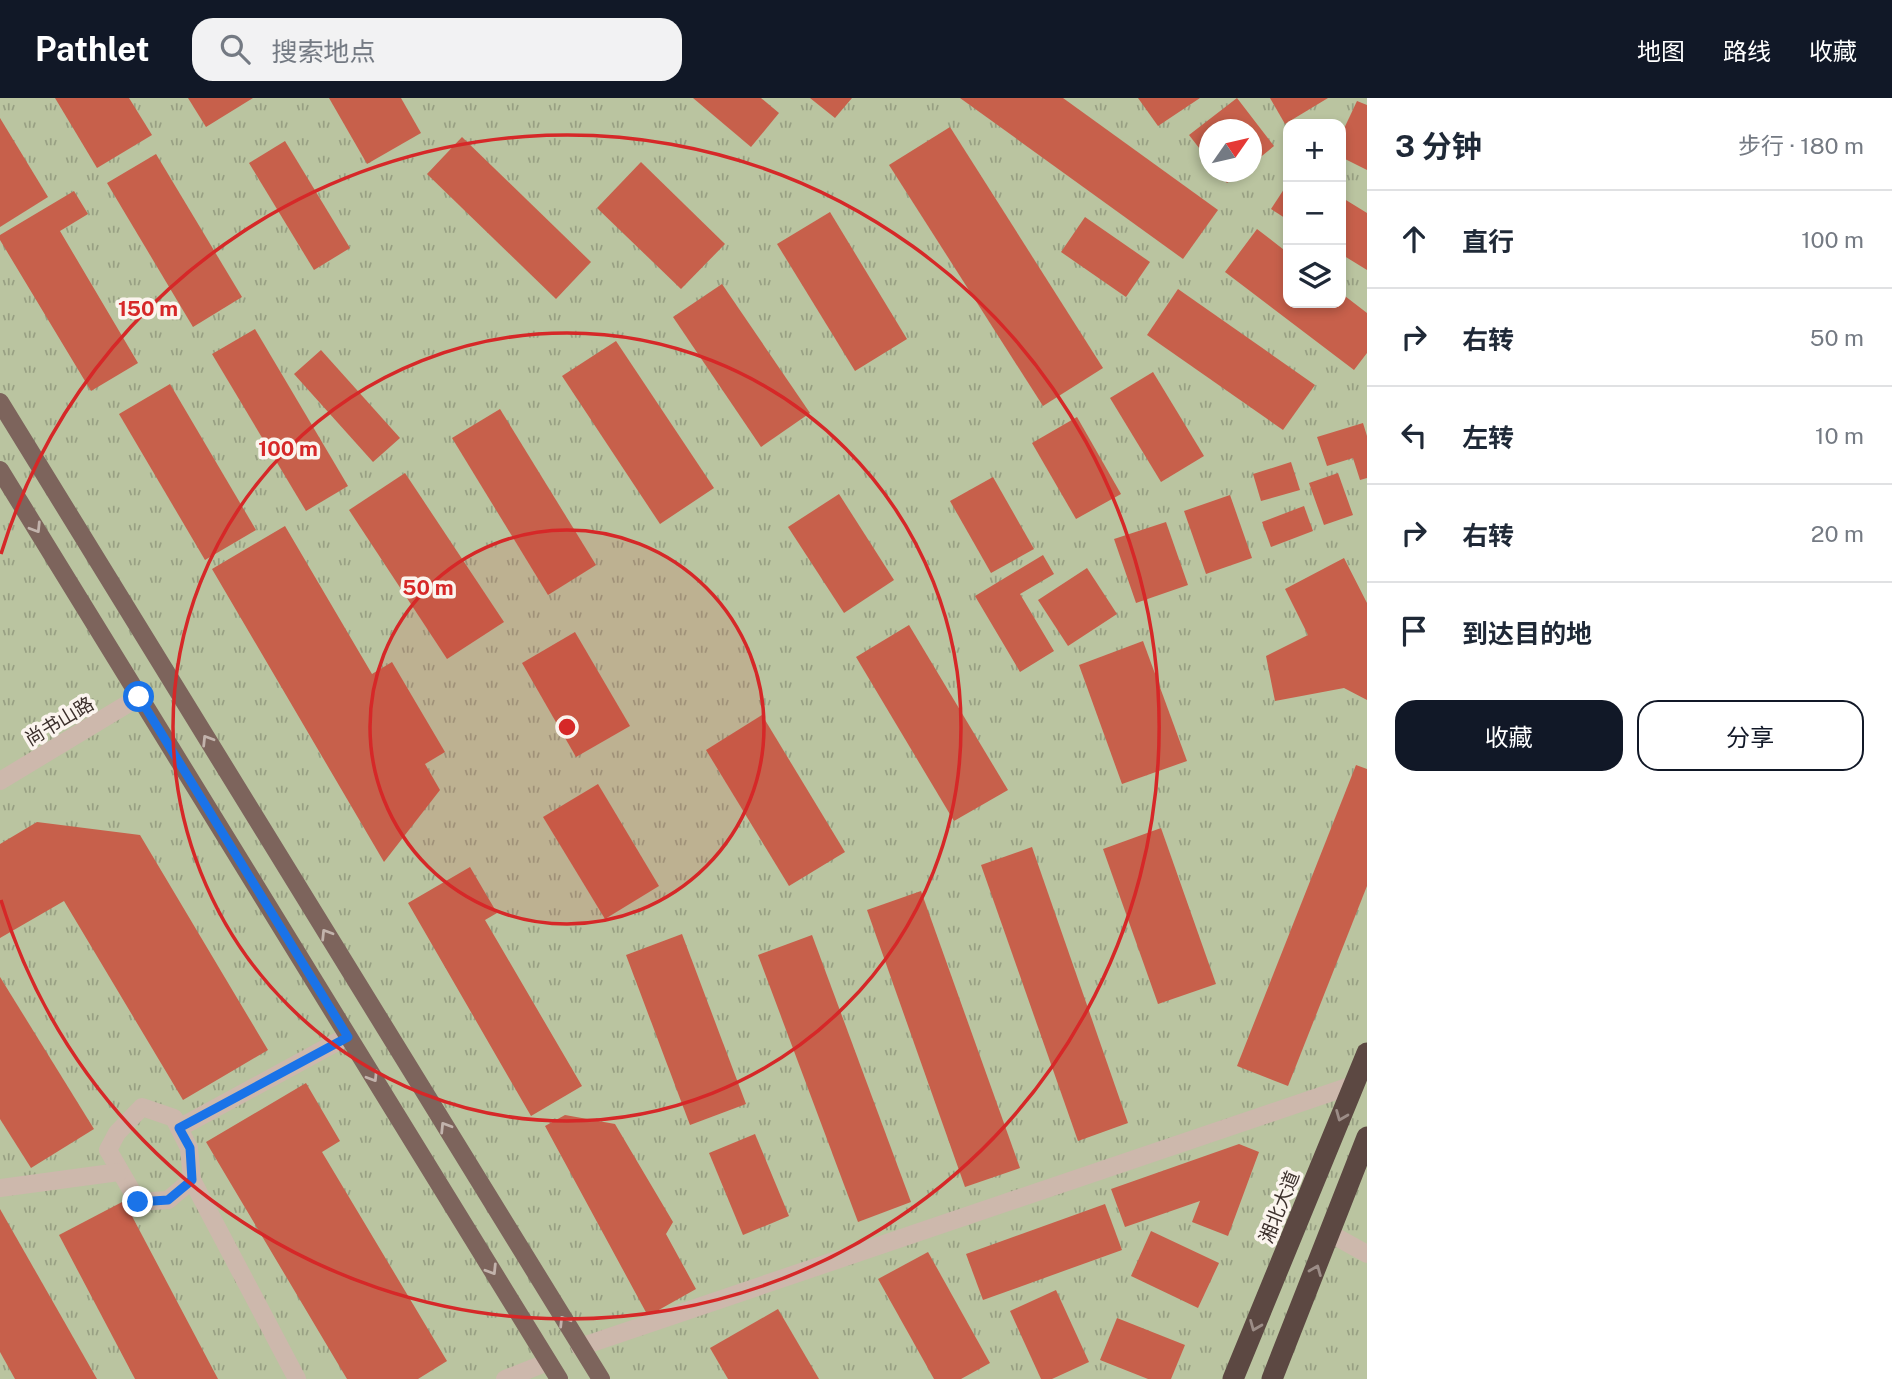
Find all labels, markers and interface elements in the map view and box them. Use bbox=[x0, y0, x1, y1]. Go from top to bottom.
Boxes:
search box bbox=[192, 18, 682, 81]
text: Pathlet bbox=[35, 30, 150, 68]
icon: search bbox=[216, 30, 254, 68]
text: 搜索地点 bbox=[272, 36, 376, 67]
text: 地图 bbox=[1637, 37, 1685, 65]
text: 路线 bbox=[1723, 37, 1771, 65]
text: 收藏 bbox=[1809, 37, 1857, 65]
north arrow bbox=[1199, 119, 1262, 182]
map controls bbox=[1283, 119, 1346, 308]
button: + bbox=[1283, 119, 1346, 182]
text: 3 分钟 bbox=[1395, 128, 1482, 164]
text: 步行 · 180 m bbox=[1738, 132, 1864, 159]
button: − bbox=[1283, 182, 1346, 245]
icon: ahead bbox=[1395, 220, 1433, 258]
text: 直行 bbox=[1462, 226, 1514, 257]
text: 100 m bbox=[1801, 226, 1864, 253]
button: layers bbox=[1283, 245, 1346, 308]
text: 150 m bbox=[118, 296, 178, 321]
icon: right bbox=[1395, 318, 1433, 356]
text: 右转 bbox=[1462, 324, 1514, 355]
text: 50 m bbox=[1810, 324, 1864, 351]
icon: left bbox=[1395, 416, 1433, 454]
text: 左转 bbox=[1462, 422, 1514, 453]
text: 10 m bbox=[1815, 422, 1864, 449]
text: 100 m bbox=[258, 436, 318, 461]
icon: right bbox=[1395, 514, 1433, 552]
one-way arrow bbox=[27, 520, 40, 533]
text: 右转 bbox=[1462, 520, 1514, 551]
text: 20 m bbox=[1811, 520, 1864, 547]
text: 50 m bbox=[402, 575, 454, 600]
icon: arrive bbox=[1395, 612, 1433, 650]
text: 到达目的地 bbox=[1462, 618, 1592, 649]
route start bbox=[123, 681, 154, 712]
street label: 尚书山路 bbox=[21, 692, 97, 750]
button: 收藏 bbox=[1395, 700, 1623, 771]
button: 分享 bbox=[1637, 700, 1864, 771]
centre of rings bbox=[555, 715, 579, 739]
one-way arrow bbox=[203, 734, 216, 747]
one-way arrow bbox=[322, 928, 335, 941]
one-way arrow bbox=[364, 1069, 377, 1082]
one-way arrow bbox=[1335, 1109, 1349, 1121]
one-way arrow bbox=[441, 1122, 454, 1135]
street label: 湘北大道 bbox=[1255, 1168, 1303, 1246]
route end bbox=[122, 1186, 153, 1217]
one-way arrow bbox=[484, 1263, 497, 1276]
one-way arrow bbox=[1308, 1265, 1322, 1278]
one-way arrow bbox=[560, 1316, 573, 1329]
one-way arrow bbox=[1249, 1319, 1263, 1332]

